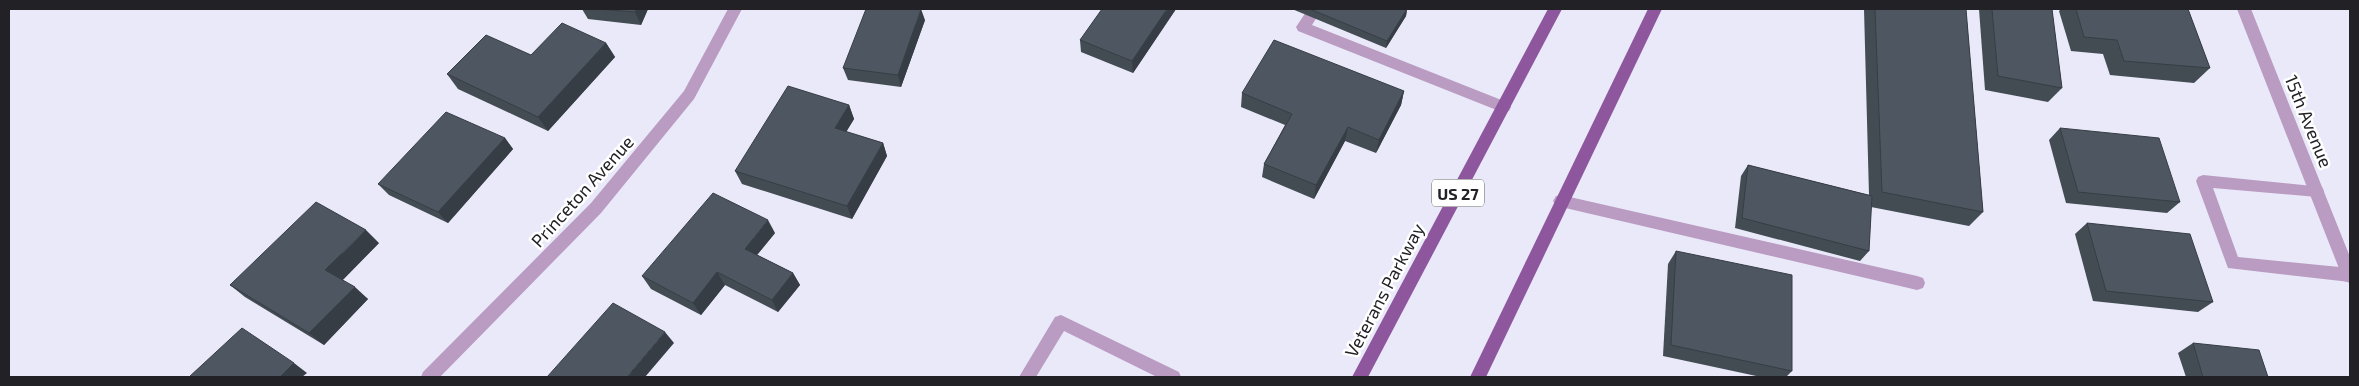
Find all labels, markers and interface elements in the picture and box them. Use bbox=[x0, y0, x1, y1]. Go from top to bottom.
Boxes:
street label: 15th Avenue bbox=[2280, 71, 2338, 171]
street label: Princeton Avenue bbox=[526, 131, 638, 251]
road number: US 27 bbox=[1432, 180, 1484, 207]
street label: Veterans Parkway bbox=[1340, 219, 1429, 361]

